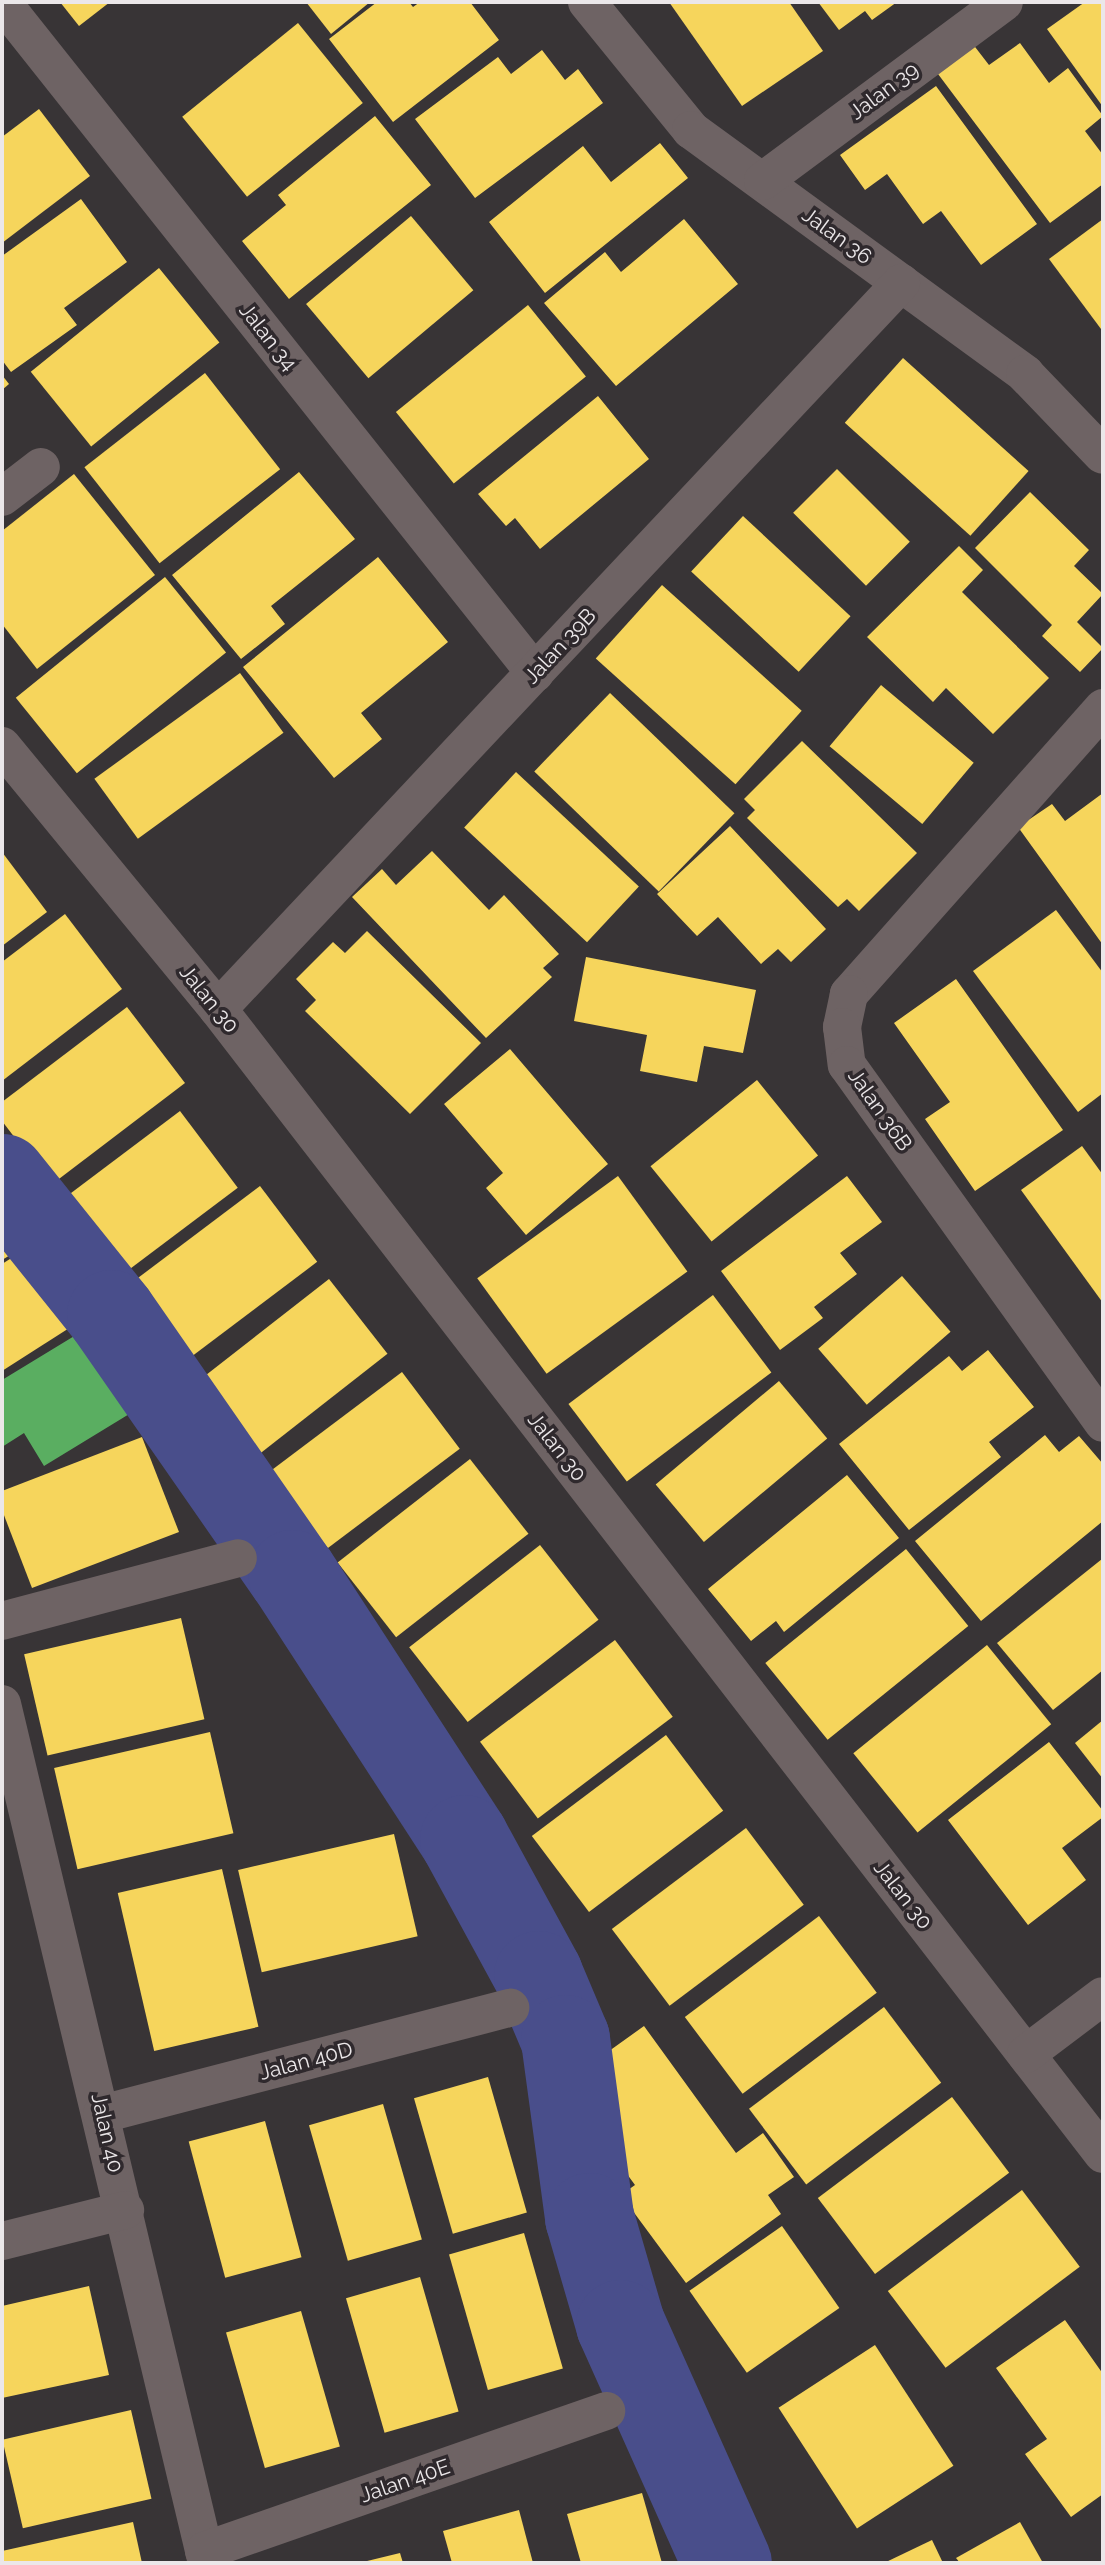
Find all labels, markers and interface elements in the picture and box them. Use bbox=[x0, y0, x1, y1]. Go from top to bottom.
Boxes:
street label: Jalan 39 bbox=[845, 57, 923, 125]
street label: Jalan 36 bbox=[797, 202, 877, 270]
street label: Jalan 34 bbox=[234, 298, 302, 376]
street label: Jalan 39B bbox=[519, 603, 601, 689]
street label: Jalan 30 bbox=[174, 960, 244, 1038]
street label: Jalan 36B bbox=[843, 1064, 917, 1156]
street label: Jalan 30 bbox=[522, 1408, 592, 1486]
street label: Jalan 30 bbox=[868, 1856, 938, 1934]
street label: Jalan 40D bbox=[257, 2036, 355, 2086]
street label: Jalan 40 bbox=[86, 2091, 128, 2175]
street label: Jalan 40E bbox=[357, 2454, 453, 2508]

